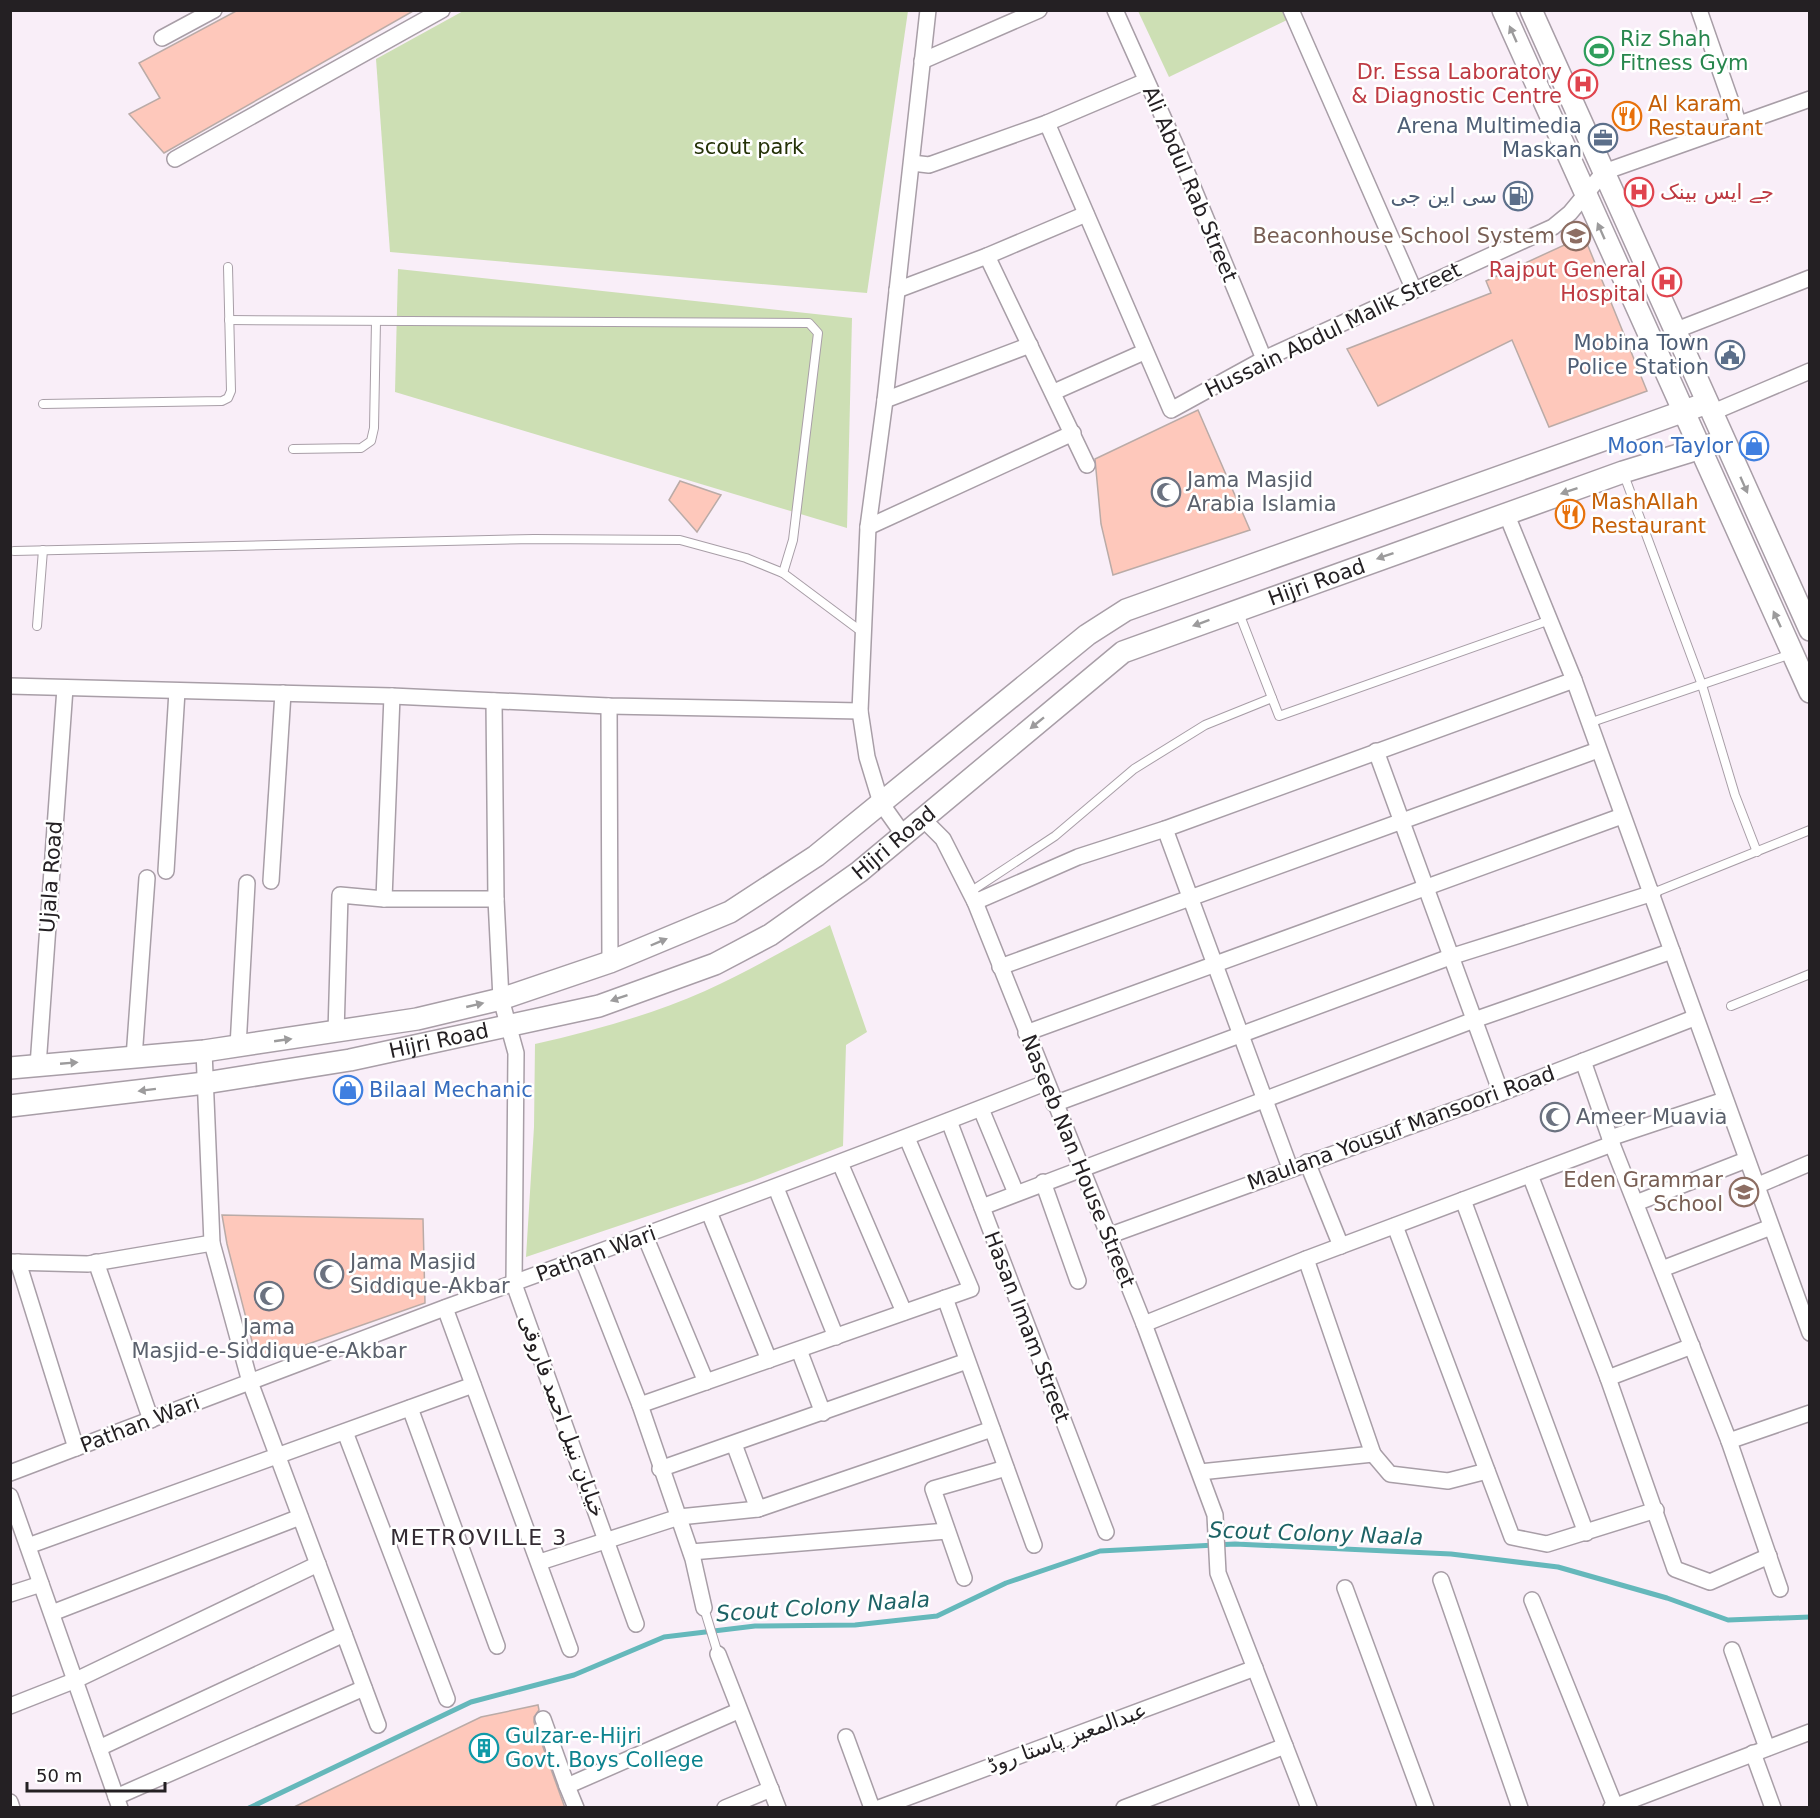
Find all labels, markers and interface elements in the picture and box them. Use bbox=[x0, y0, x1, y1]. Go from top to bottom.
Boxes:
one-way arrow bbox=[1508, 25, 1517, 43]
place label: Riz Shah Fitness Gym bbox=[1620, 27, 1749, 75]
sports icon: Riz Shah Fitness Gym bbox=[1583, 35, 1615, 67]
place label: Dr. Essa Laboratory & Diagnostic Centre bbox=[1351, 60, 1562, 108]
hospital icon: Dr. Essa Laboratory & Diagnostic Centre bbox=[1567, 68, 1599, 100]
street label: Ali Abdul Rab Street bbox=[1138, 82, 1242, 286]
place label: Al karam Restaurant bbox=[1648, 92, 1763, 140]
restaurant icon: Al karam Restaurant bbox=[1611, 100, 1643, 132]
place label: Arena Multimedia Maskan bbox=[1397, 114, 1582, 162]
office icon: Arena Multimedia Maskan bbox=[1587, 122, 1619, 154]
park label: scout park bbox=[694, 135, 805, 159]
hospital icon: جے ایس بینک bbox=[1623, 176, 1655, 208]
fuel station icon: سی این جی bbox=[1502, 180, 1534, 212]
place label: جے ایس بینک bbox=[1660, 180, 1774, 204]
place label: سی این جی bbox=[1390, 184, 1497, 208]
school or university icon: Beaconhouse School System bbox=[1560, 220, 1592, 252]
one-way arrow bbox=[1597, 223, 1606, 240]
place label: Beaconhouse School System bbox=[1252, 224, 1555, 248]
street label: Hussain Abdul Malik Street bbox=[1201, 257, 1465, 403]
place label: Rajput General Hospital bbox=[1489, 258, 1646, 306]
hospital icon: Rajput General Hospital bbox=[1651, 266, 1683, 298]
place label: Mobina Town Police Station bbox=[1567, 331, 1709, 379]
public building icon: Mobina Town Police Station bbox=[1714, 339, 1746, 371]
shop icon: Moon Taylor bbox=[1738, 430, 1770, 462]
place label: Moon Taylor bbox=[1607, 434, 1733, 458]
place label: Jama Masjid Arabia Islamia bbox=[1185, 468, 1337, 516]
mosque icon: Jama Masjid Arabia Islamia bbox=[1150, 476, 1182, 508]
one-way arrow bbox=[1740, 477, 1749, 494]
one-way arrow bbox=[1560, 487, 1578, 497]
place label: MashAllah Restaurant bbox=[1591, 490, 1706, 538]
restaurant icon: MashAllah Restaurant bbox=[1554, 498, 1586, 530]
one-way arrow bbox=[1376, 552, 1394, 562]
street label: Hijri Road bbox=[1265, 554, 1368, 611]
one-way arrow bbox=[1772, 611, 1781, 628]
one-way arrow bbox=[1192, 618, 1210, 628]
one-way arrow bbox=[1030, 716, 1045, 729]
street label: Hijri Road bbox=[847, 801, 941, 885]
street label: Ujala Road bbox=[35, 820, 67, 934]
one-way arrow bbox=[651, 937, 669, 947]
one-way arrow bbox=[610, 994, 628, 1004]
one-way arrow bbox=[466, 1000, 484, 1010]
street label: Hijri Road bbox=[387, 1018, 491, 1063]
street label: Naseeb Nan House Street bbox=[1016, 1031, 1140, 1291]
one-way arrow bbox=[274, 1036, 293, 1045]
one-way arrow bbox=[59, 1058, 78, 1068]
street label: Maulana Yousuf Mansoori Road bbox=[1244, 1061, 1558, 1195]
shop icon: Bilaal Mechanic bbox=[332, 1074, 364, 1106]
place label: Bilaal Mechanic bbox=[369, 1078, 533, 1102]
one-way arrow bbox=[137, 1085, 156, 1094]
mosque icon: Ameer Muavia bbox=[1539, 1101, 1571, 1133]
place label: Ameer Muavia bbox=[1576, 1105, 1727, 1129]
place label: Eden Grammar School bbox=[1563, 1168, 1723, 1216]
school or university icon: Eden Grammar School bbox=[1728, 1176, 1760, 1208]
street label: Pathan Wari bbox=[533, 1221, 659, 1287]
street label: Hasan Imam Street bbox=[979, 1228, 1075, 1426]
place label: Jama Masjid Siddique-Akbar bbox=[348, 1250, 510, 1298]
mosque icon: Jama Masjid Siddique-Akbar bbox=[313, 1258, 345, 1290]
mosque icon: Jama Masjid-e-Siddique-e-Akbar bbox=[253, 1280, 285, 1312]
street label: خیابانِ نبیل احمد فاروقی bbox=[512, 1311, 610, 1522]
place label: Jama Masjid-e-Siddique-e-Akbar bbox=[131, 1315, 407, 1363]
street label: Pathan Wari bbox=[77, 1390, 203, 1458]
water label: Scout Colony Naala bbox=[1208, 1517, 1424, 1550]
district label: METROVILLE 3 bbox=[390, 1525, 568, 1550]
water label: Scout Colony Naala bbox=[715, 1587, 931, 1626]
street label: عبدالمعیز پاستا روڈ bbox=[984, 1698, 1150, 1778]
place label: Gulzar-e-Hijri Govt. Boys College bbox=[505, 1724, 704, 1772]
building icon: Gulzar-e-Hijri Govt. Boys College bbox=[468, 1732, 500, 1764]
scale bar bbox=[27, 1755, 165, 1793]
text: 50 m bbox=[36, 1765, 82, 1786]

